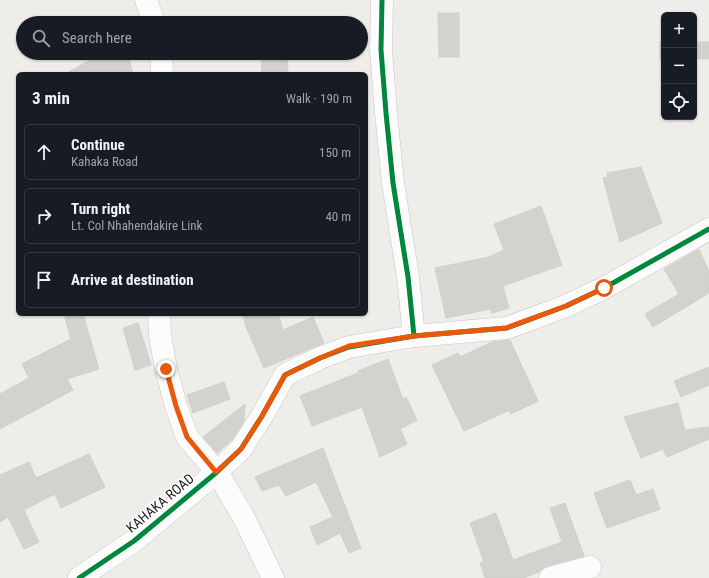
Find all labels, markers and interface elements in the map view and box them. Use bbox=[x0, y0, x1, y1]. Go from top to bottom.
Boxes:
map controls bbox=[661, 12, 697, 120]
button: + bbox=[661, 12, 697, 48]
search box bbox=[16, 16, 368, 60]
icon: search bbox=[30, 27, 52, 49]
text: Search here bbox=[62, 29, 132, 47]
button: − bbox=[661, 48, 697, 84]
button: locate bbox=[661, 84, 697, 120]
text: 3 min bbox=[32, 88, 70, 108]
text: Walk · 190 m bbox=[286, 91, 352, 106]
text: Continue bbox=[71, 136, 125, 154]
icon: ahead bbox=[33, 141, 55, 163]
text: 150 m bbox=[319, 145, 351, 160]
text: Kahaka Road bbox=[71, 154, 138, 169]
text: Turn right bbox=[71, 200, 130, 218]
icon: right bbox=[33, 205, 55, 227]
text: 40 m bbox=[325, 209, 351, 224]
text: Lt. Col Nhahendakire Link bbox=[71, 218, 202, 233]
icon: arrive bbox=[33, 269, 55, 291]
text: Arrive at destination bbox=[71, 271, 194, 289]
route start bbox=[595, 279, 613, 297]
route end bbox=[157, 360, 175, 378]
street label: KAHAKA ROAD bbox=[123, 470, 197, 536]

